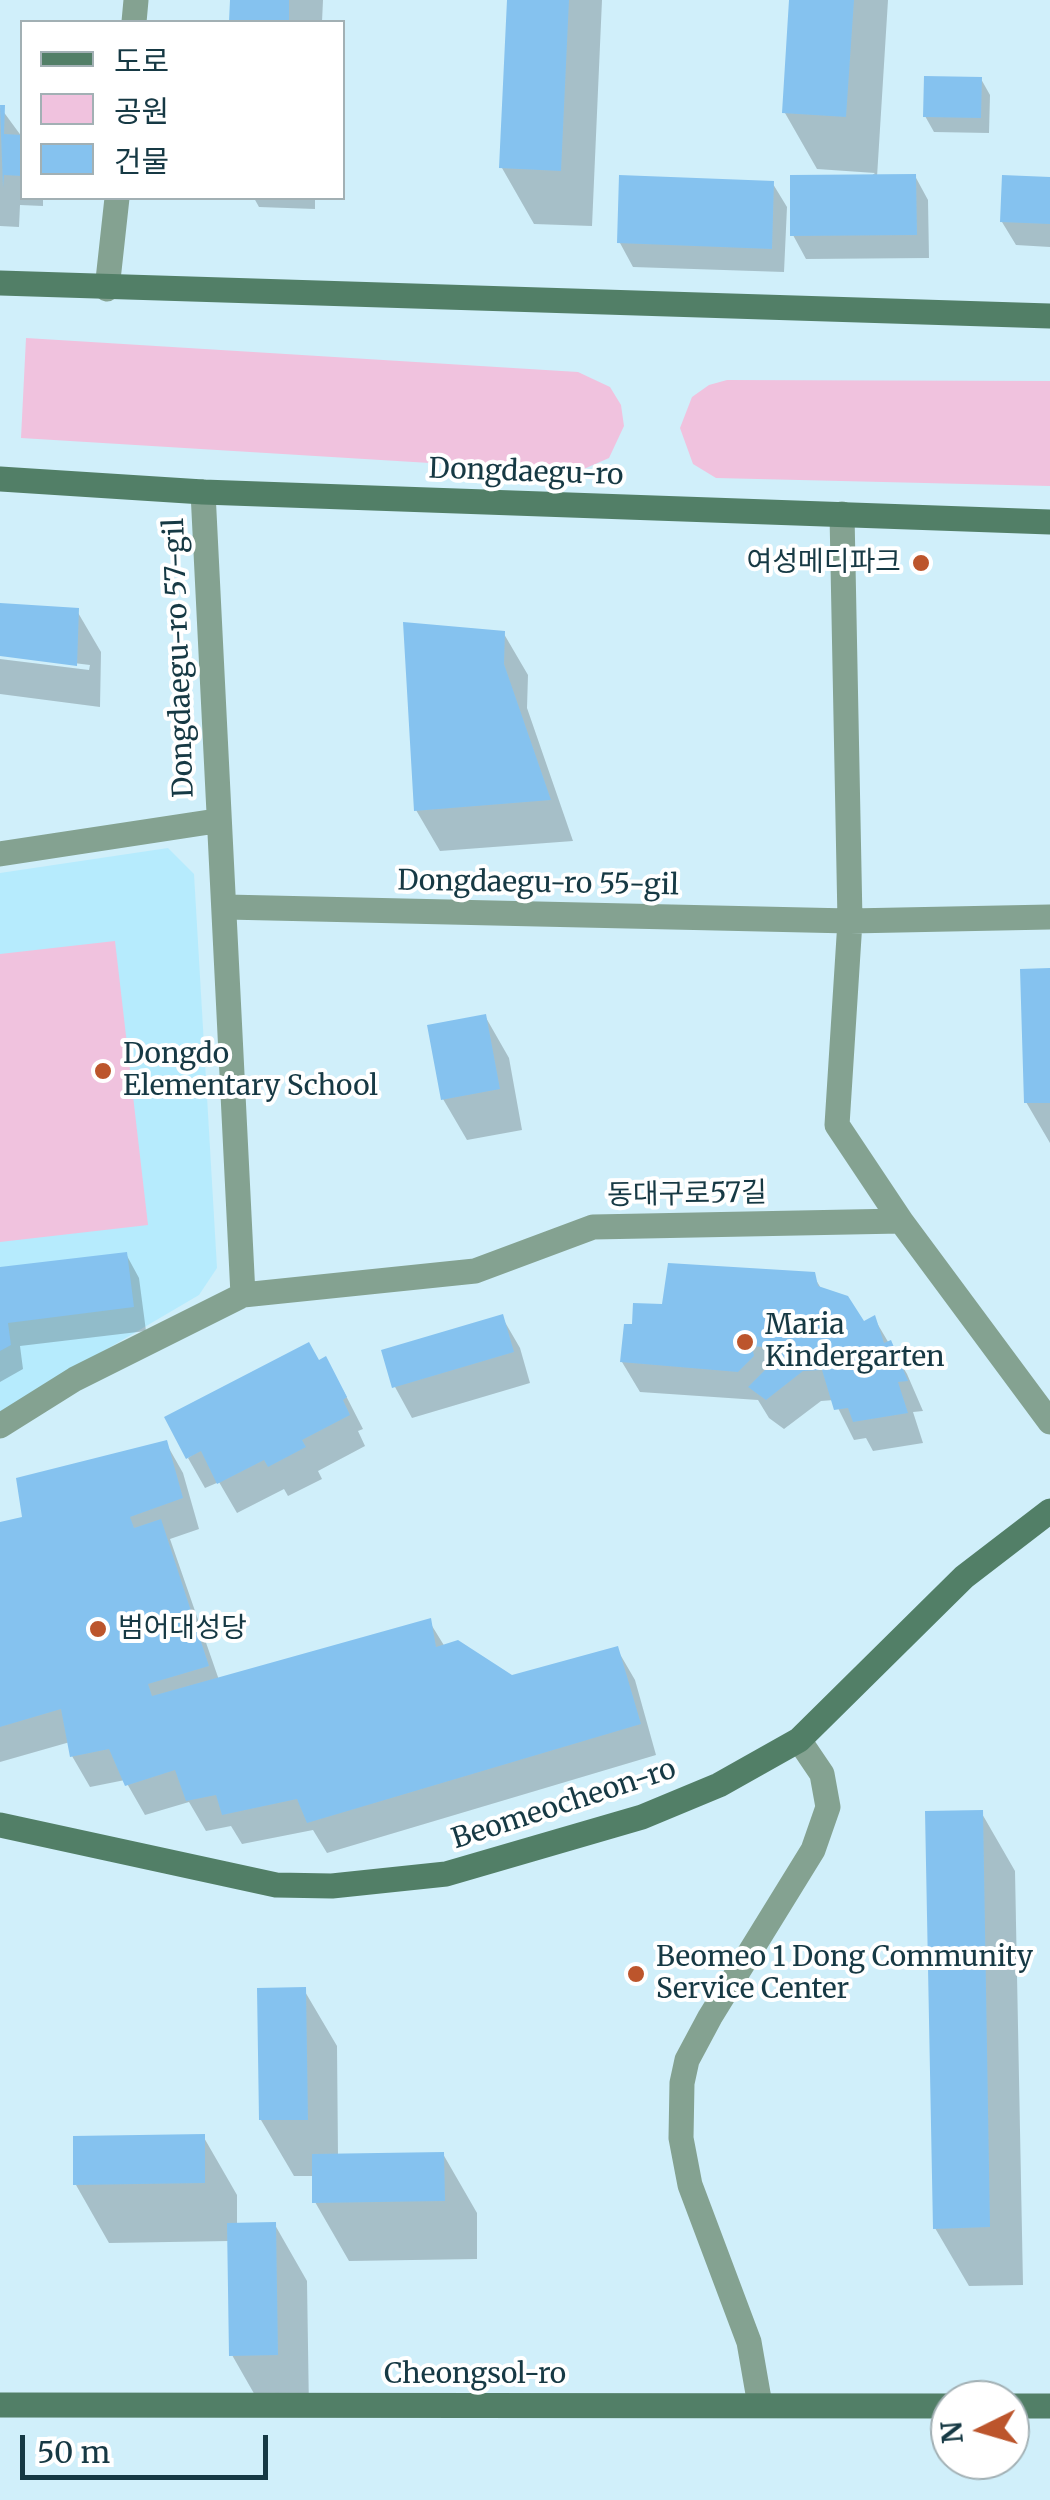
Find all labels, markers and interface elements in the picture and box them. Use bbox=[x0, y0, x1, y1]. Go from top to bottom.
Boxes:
legend bbox=[20, 20, 345, 200]
text: 도로 bbox=[114, 42, 169, 80]
text: 공원 bbox=[114, 92, 169, 130]
text: 건물 bbox=[114, 142, 169, 180]
street label: Dongdaegu-ro bbox=[428, 453, 624, 493]
street label: Dongdaegu-ro 57-gil bbox=[158, 518, 202, 798]
place label: 여성메디파크 bbox=[746, 546, 901, 580]
marker: 여성메디파크 bbox=[910, 552, 932, 574]
street label: Dongdaegu-ro 55-gil bbox=[397, 865, 679, 903]
place label: Dongdo Elementary School bbox=[123, 1038, 378, 1104]
marker: Dongdo Elementary School bbox=[92, 1060, 114, 1082]
street label: 동대구로57길 bbox=[607, 1177, 767, 1213]
place label: Maria Kindergarten bbox=[765, 1309, 945, 1375]
marker: Maria Kindergarten bbox=[734, 1331, 756, 1353]
place label: 범어대성당 bbox=[118, 1612, 247, 1646]
marker: 범어대성당 bbox=[87, 1618, 109, 1640]
street label: Beomeocheon-ro bbox=[448, 1753, 680, 1857]
place label: Beomeo 1 Dong Community Service Center bbox=[656, 1941, 1033, 2007]
marker: Beomeo 1 Dong Community Service Center bbox=[625, 1963, 647, 1985]
street label: Cheongsol-ro bbox=[384, 2358, 566, 2392]
north arrow bbox=[930, 2380, 1030, 2480]
scale bar bbox=[25, 2415, 272, 2477]
text: N bbox=[933, 2420, 971, 2445]
text: 50 m bbox=[37, 2433, 110, 2471]

